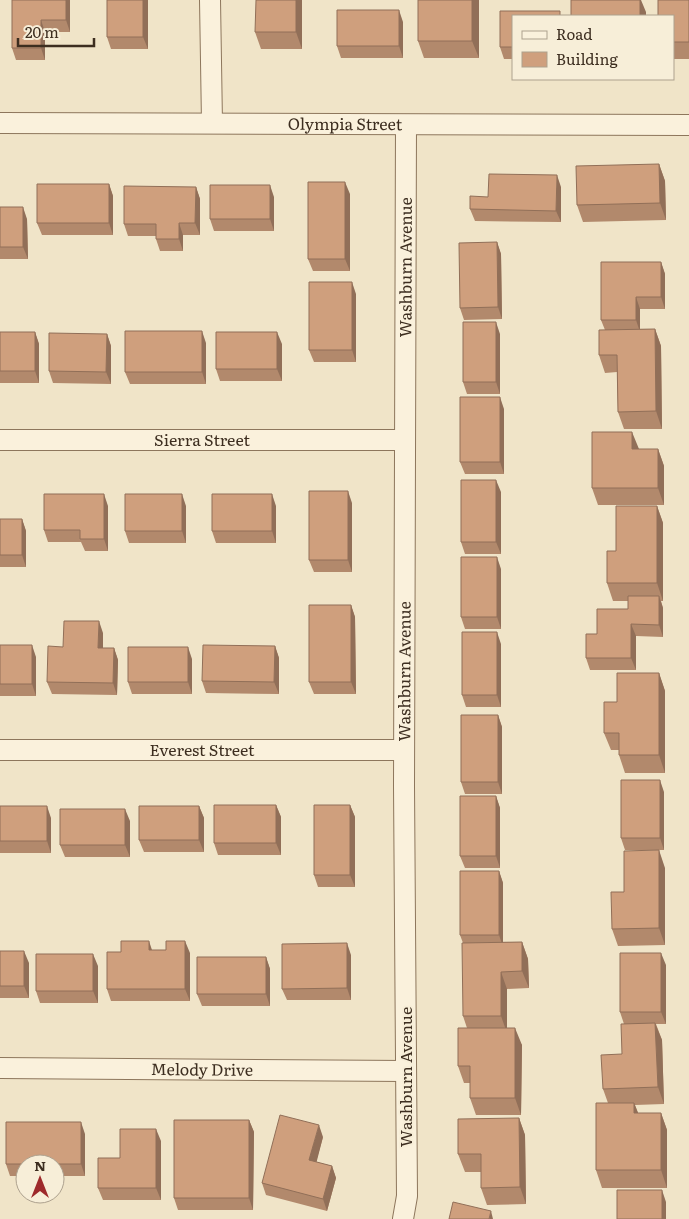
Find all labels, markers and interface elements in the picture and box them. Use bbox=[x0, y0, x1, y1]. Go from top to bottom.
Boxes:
scale bar bbox=[18, 15, 94, 47]
legend bbox=[512, 15, 674, 80]
text: 20 m bbox=[25, 20, 59, 43]
text: Road bbox=[556, 22, 592, 45]
text: Building bbox=[556, 47, 618, 70]
street label: Olympia Street bbox=[288, 111, 403, 135]
street label: Washburn Avenue bbox=[392, 197, 417, 338]
street label: Sierra Street bbox=[154, 427, 250, 451]
street label: Washburn Avenue bbox=[391, 601, 416, 742]
street label: Everest Street bbox=[149, 737, 255, 761]
street label: Washburn Avenue bbox=[393, 1007, 417, 1147]
street label: Melody Drive bbox=[151, 1056, 253, 1081]
north arrow bbox=[15, 1154, 65, 1204]
text: N bbox=[34, 1155, 46, 1175]

